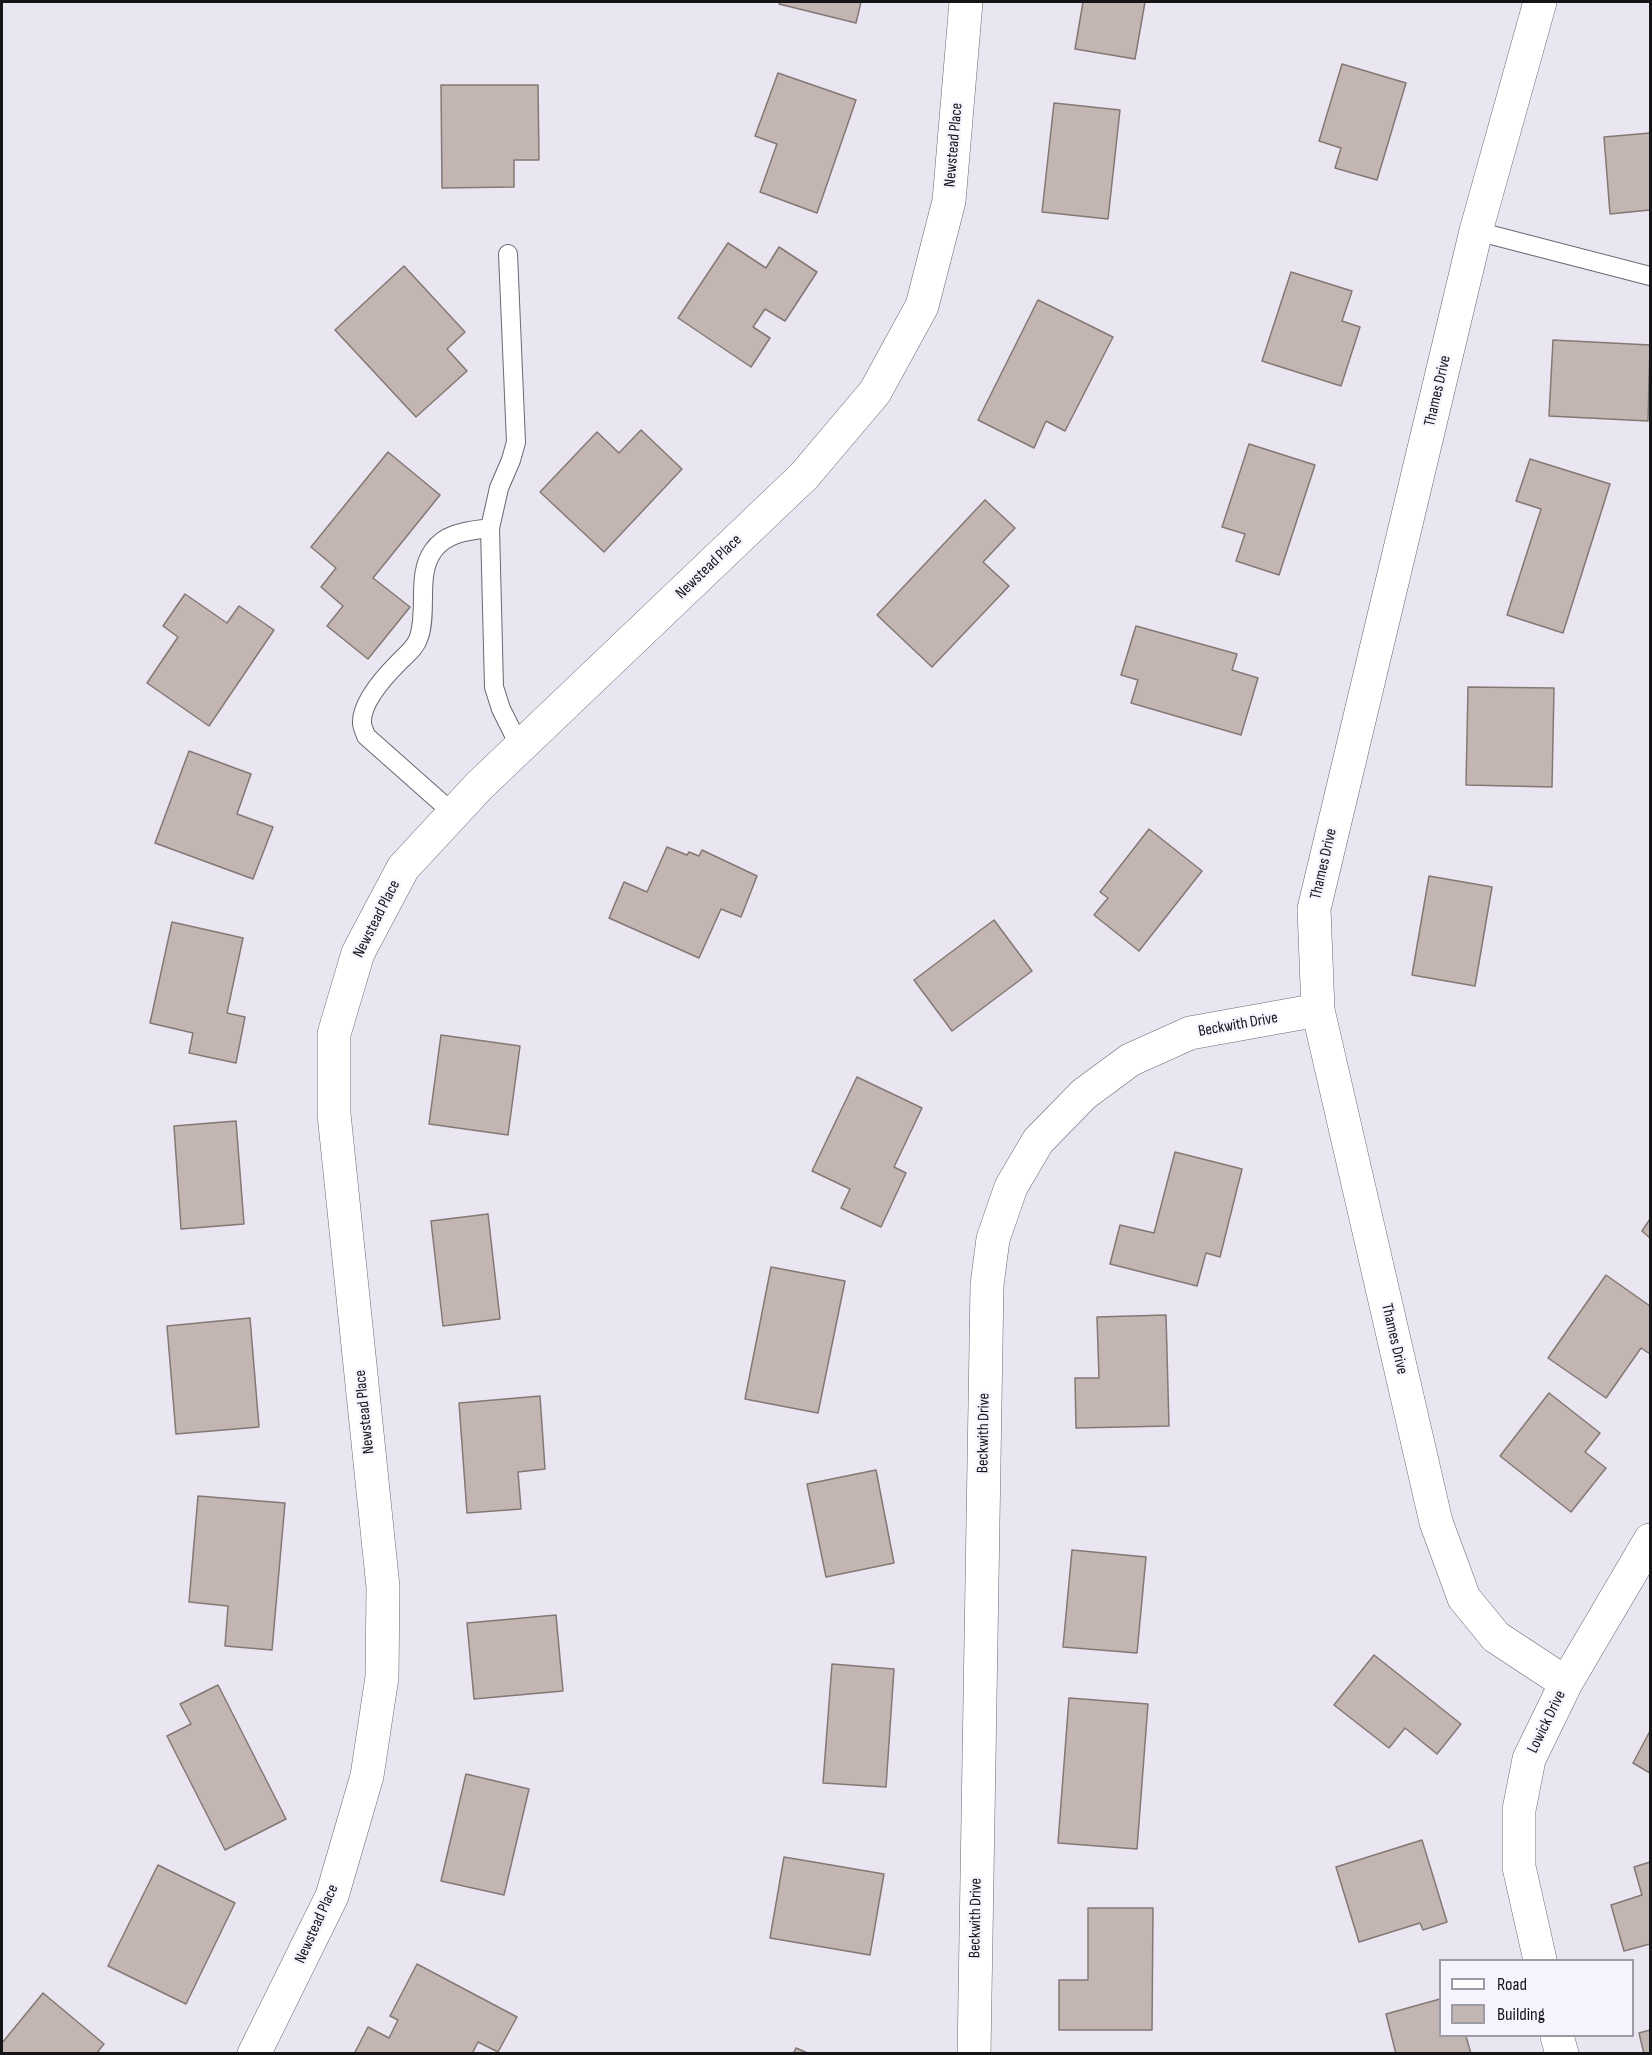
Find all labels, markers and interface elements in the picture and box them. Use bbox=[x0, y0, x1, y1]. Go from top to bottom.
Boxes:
street label: Newstead Place bbox=[941, 102, 967, 188]
street label: Thames Drive bbox=[1421, 354, 1455, 428]
street label: Newstead Place bbox=[672, 531, 746, 603]
street label: Thames Drive bbox=[1307, 827, 1341, 901]
street label: Newstead Place bbox=[349, 877, 405, 961]
street label: Beckwith Drive bbox=[1197, 1009, 1279, 1041]
street label: Thames Drive bbox=[1377, 1302, 1411, 1376]
street label: Newstead Place bbox=[351, 1369, 379, 1455]
street label: Beckwith Drive bbox=[974, 1393, 994, 1473]
street label: Lowick Drive bbox=[1524, 1688, 1570, 1756]
street label: Beckwith Drive bbox=[966, 1878, 986, 1958]
street label: Newstead Place bbox=[291, 1882, 343, 1966]
legend bbox=[1439, 1959, 1634, 2037]
text: Road bbox=[1497, 1974, 1527, 1995]
text: Building bbox=[1497, 2004, 1545, 2025]

